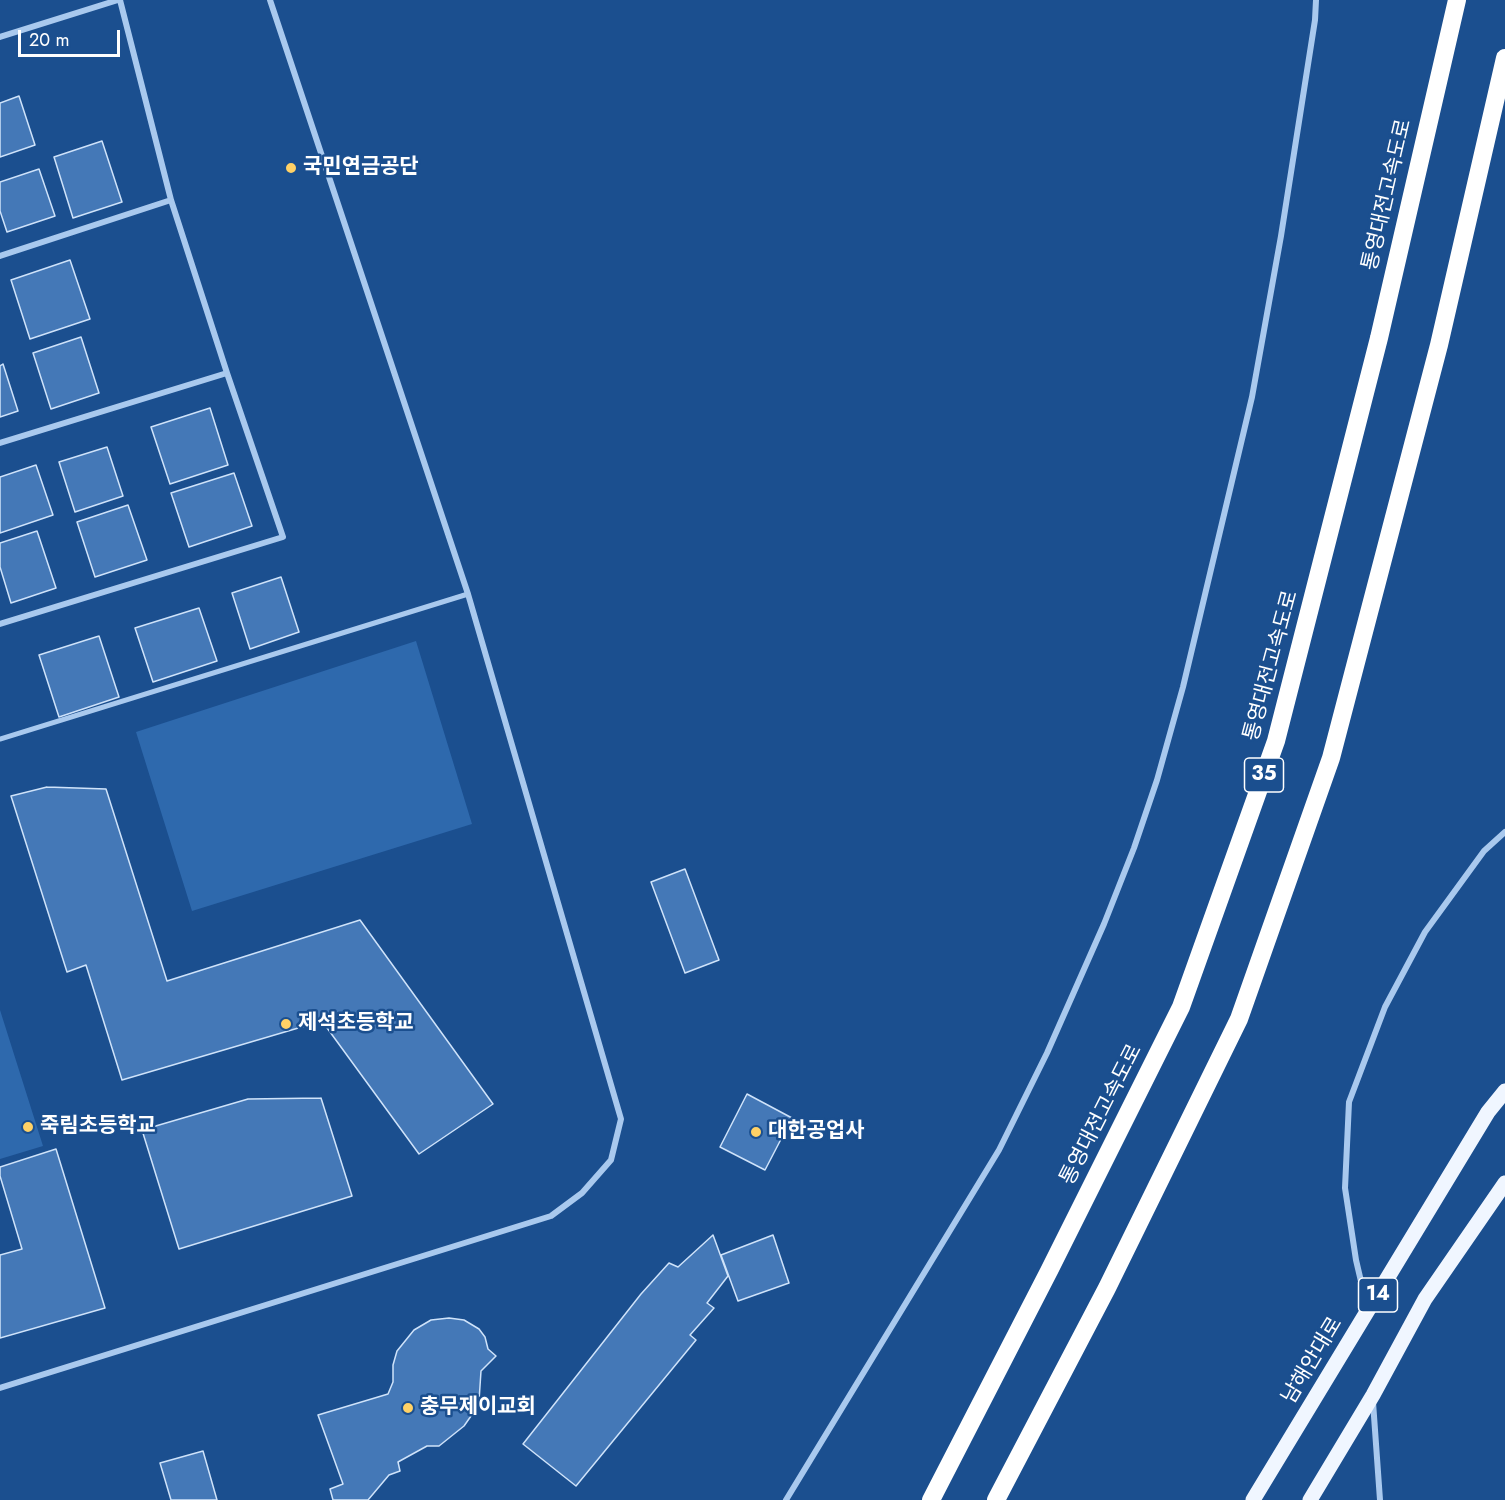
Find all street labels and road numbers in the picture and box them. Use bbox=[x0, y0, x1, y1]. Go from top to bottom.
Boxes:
street label: 통영대전고속도로 bbox=[1358, 117, 1418, 273]
street label: 통영대전고속도로 bbox=[1240, 588, 1304, 744]
road number: 35 bbox=[1244, 758, 1284, 792]
street label: 통영대전고속도로 bbox=[1056, 1040, 1148, 1190]
road number: 14 bbox=[1358, 1278, 1398, 1312]
street label: 남해안대로 bbox=[1277, 1313, 1349, 1409]

